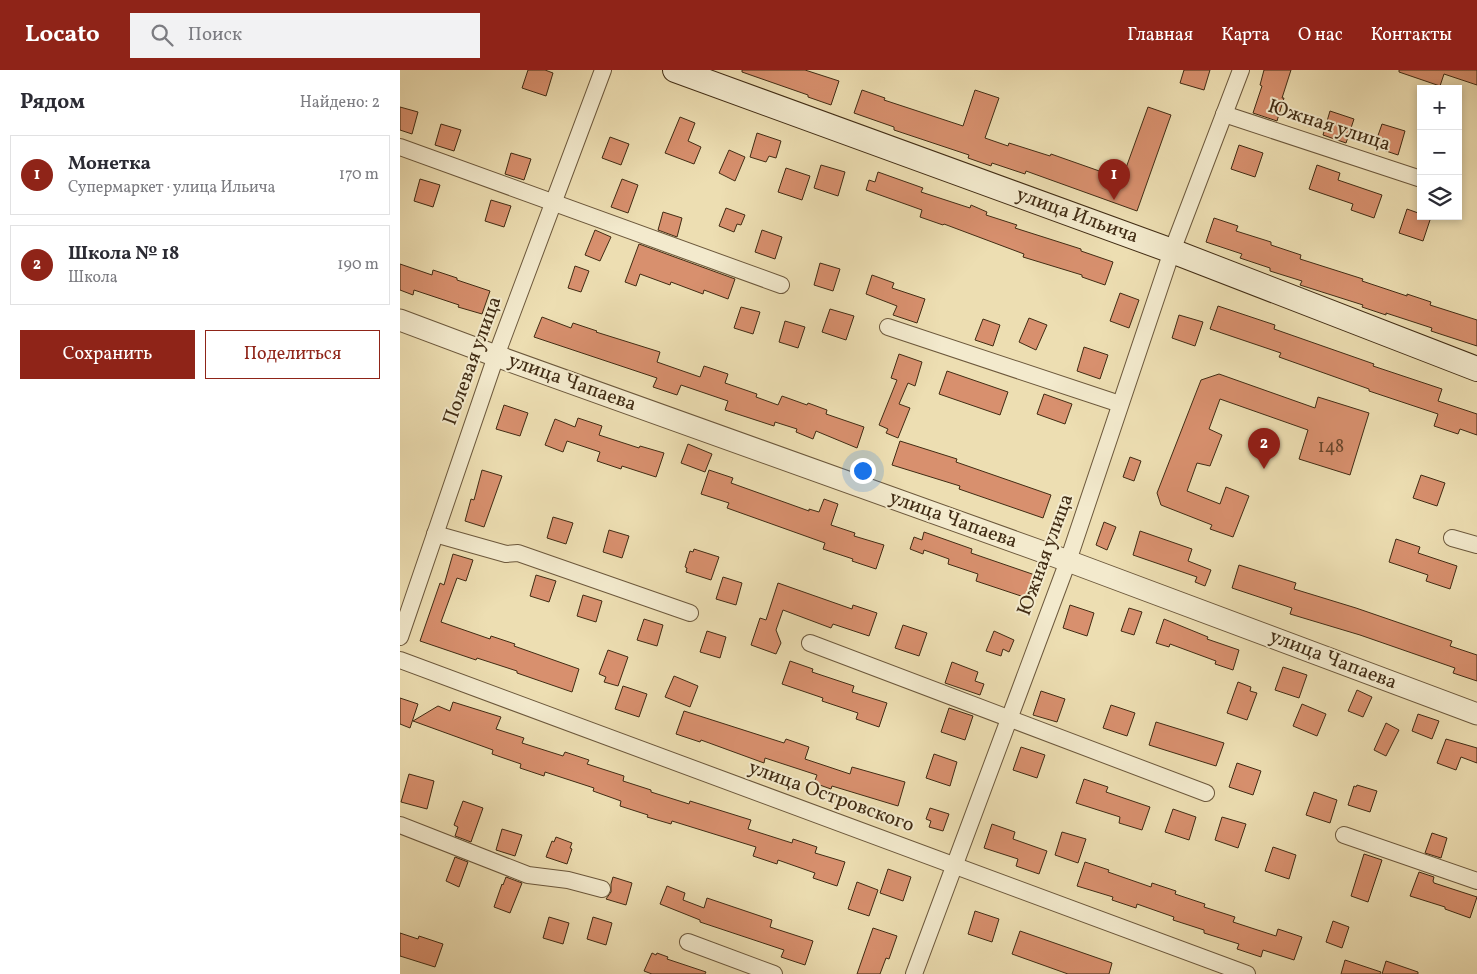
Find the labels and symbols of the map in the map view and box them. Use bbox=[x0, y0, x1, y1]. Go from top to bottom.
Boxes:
street label: Южная улица bbox=[1264, 93, 1394, 159]
pin: 1 bbox=[1098, 159, 1130, 200]
street label: улица Ильича bbox=[1012, 181, 1142, 251]
street label: Полевая улица bbox=[437, 293, 509, 429]
street label: улица Чапаева bbox=[504, 347, 640, 419]
pin: 2 bbox=[1248, 428, 1280, 469]
house number: 148 bbox=[1318, 435, 1344, 460]
your location bbox=[850, 458, 876, 484]
street label: улица Чапаева bbox=[885, 484, 1021, 556]
street label: Южная улица bbox=[1011, 490, 1081, 620]
street label: улица Чапаева bbox=[1265, 623, 1401, 697]
street label: улица Островского bbox=[744, 754, 918, 840]

